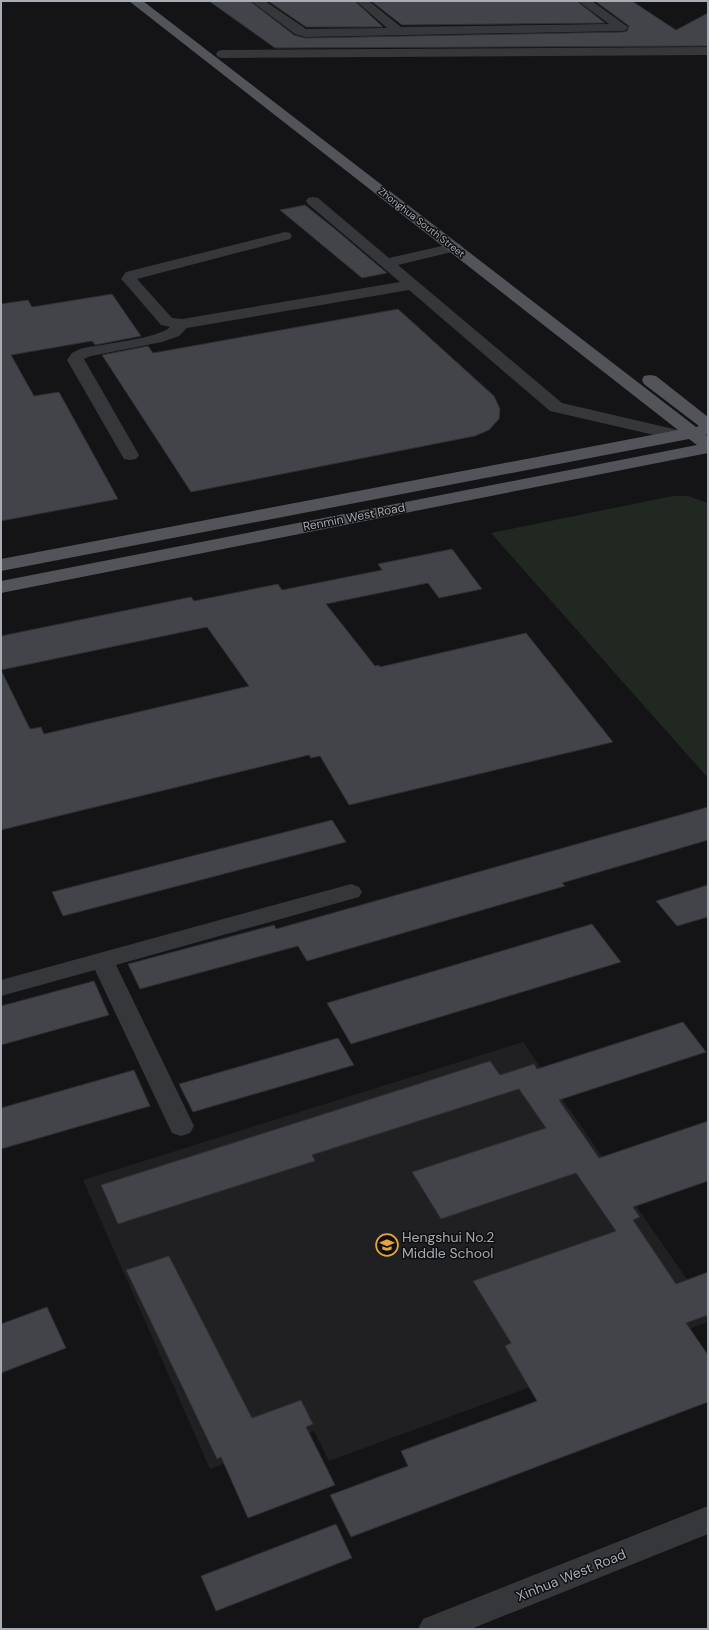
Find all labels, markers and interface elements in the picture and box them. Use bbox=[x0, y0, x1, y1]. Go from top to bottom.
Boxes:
street label: Zhonghua South Street bbox=[376, 185, 468, 260]
street label: Renmin West Road bbox=[302, 499, 406, 535]
place label: Hengshui No.2 Middle School bbox=[402, 1228, 494, 1262]
school or university icon: Hengshui No.2 Middle School bbox=[374, 1232, 400, 1258]
street label: Xinhua West Road bbox=[514, 1545, 628, 1605]

